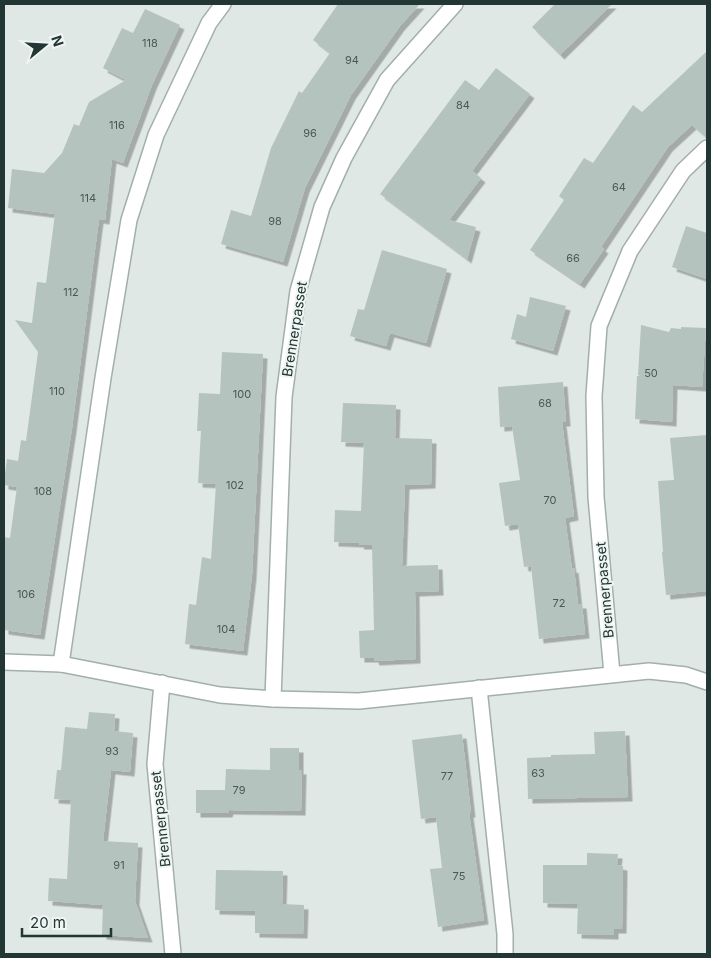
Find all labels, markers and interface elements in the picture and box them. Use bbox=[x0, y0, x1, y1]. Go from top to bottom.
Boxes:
north arrow bbox=[20, 20, 70, 70]
text: N bbox=[48, 33, 68, 49]
house number: 118 bbox=[142, 36, 158, 50]
house number: 94 bbox=[345, 53, 359, 67]
house number: 84 bbox=[456, 98, 470, 112]
house number: 116 bbox=[109, 118, 125, 132]
house number: 96 bbox=[303, 126, 317, 140]
house number: 64 bbox=[612, 180, 626, 194]
house number: 114 bbox=[80, 191, 96, 205]
house number: 98 bbox=[268, 214, 282, 228]
house number: 66 bbox=[566, 251, 580, 265]
street label: Brennerpasset bbox=[278, 280, 310, 378]
house number: 112 bbox=[63, 285, 79, 299]
house number: 50 bbox=[644, 366, 658, 380]
house number: 110 bbox=[49, 384, 65, 398]
house number: 100 bbox=[233, 387, 251, 401]
house number: 68 bbox=[538, 396, 552, 410]
house number: 102 bbox=[226, 478, 244, 492]
house number: 108 bbox=[34, 484, 52, 498]
house number: 70 bbox=[544, 493, 557, 507]
street label: Brennerpasset bbox=[591, 541, 617, 639]
house number: 106 bbox=[17, 587, 35, 601]
house number: 72 bbox=[553, 596, 565, 610]
house number: 104 bbox=[217, 622, 235, 636]
house number: 93 bbox=[105, 744, 119, 758]
house number: 63 bbox=[531, 766, 545, 780]
house number: 77 bbox=[441, 769, 453, 783]
street label: Brennerpasset bbox=[146, 770, 174, 868]
house number: 79 bbox=[233, 783, 246, 797]
house number: 91 bbox=[113, 858, 125, 872]
house number: 75 bbox=[453, 869, 466, 883]
scale bar bbox=[22, 906, 111, 938]
text: 20 m bbox=[30, 913, 66, 932]

